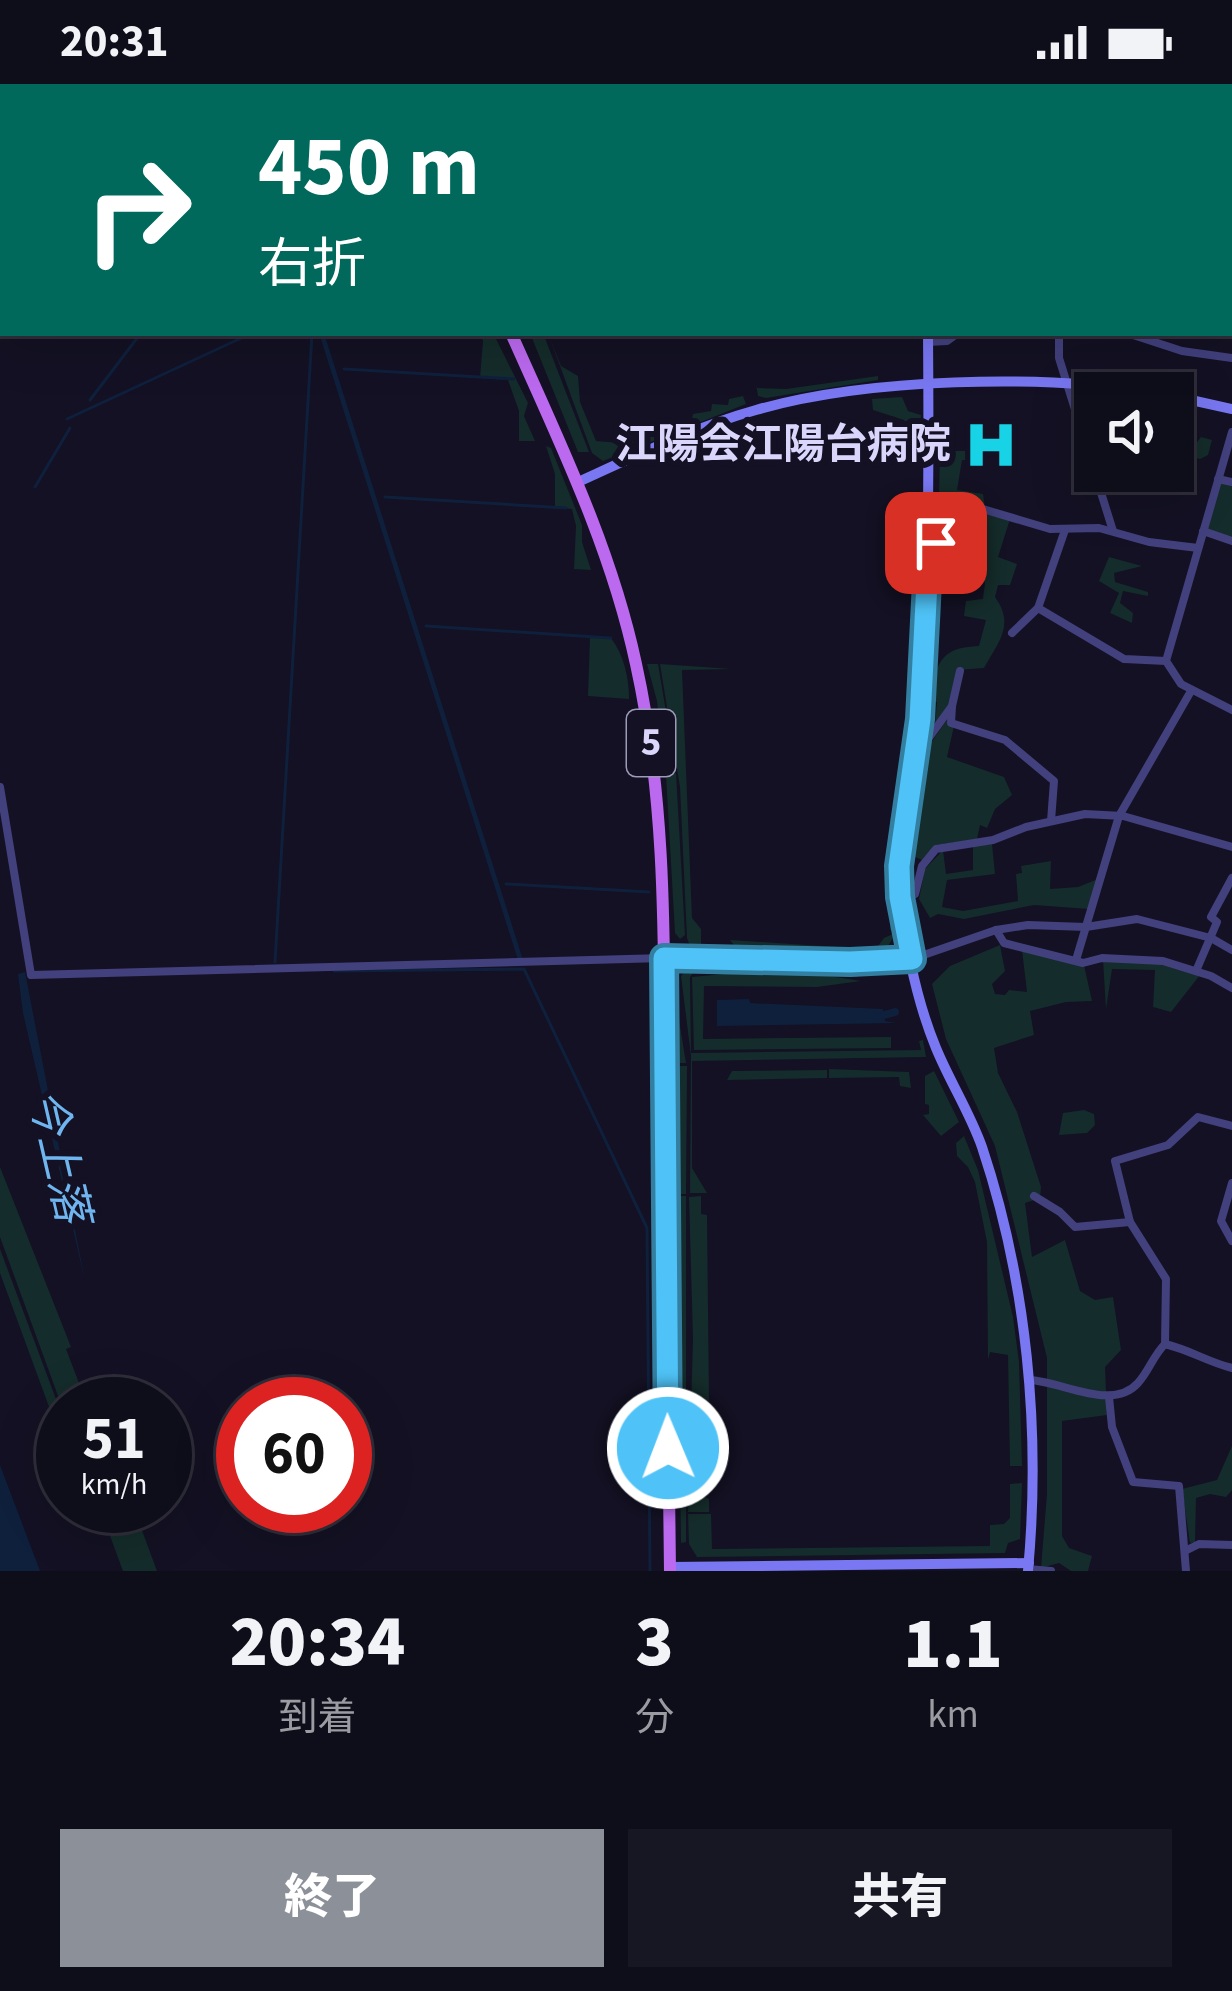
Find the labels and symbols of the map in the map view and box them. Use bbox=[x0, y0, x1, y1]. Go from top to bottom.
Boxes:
place label: 江陽会江陽台病院 bbox=[615, 415, 951, 475]
hospital icon: 江陽会江陽台病院 bbox=[962, 416, 1020, 474]
pin bbox=[885, 492, 987, 594]
road number: 5 bbox=[627, 710, 675, 776]
water label: 今上落 bbox=[12, 1083, 106, 1235]
speed limit sign: 60 bbox=[216, 1377, 372, 1533]
position arrow bbox=[605, 1385, 731, 1511]

